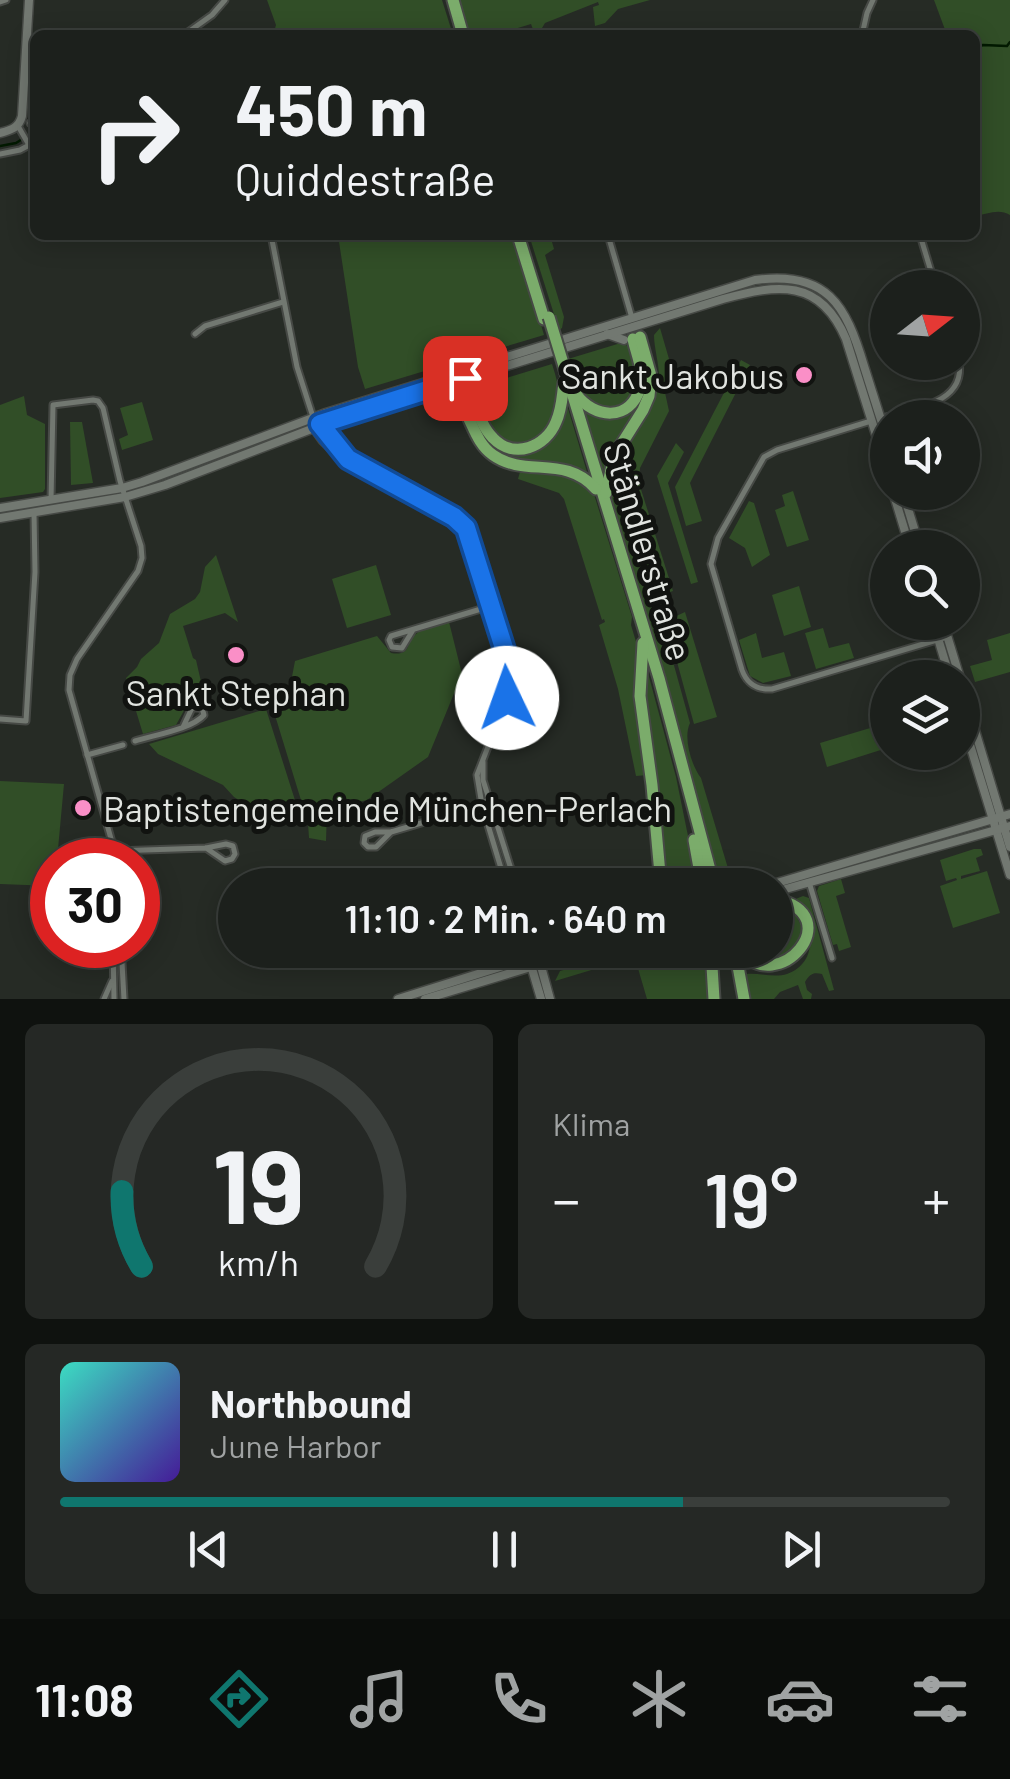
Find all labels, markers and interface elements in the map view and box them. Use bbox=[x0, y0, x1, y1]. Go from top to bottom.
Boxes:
text: 450 m bbox=[235, 66, 427, 150]
icon: right bbox=[70, 70, 200, 200]
text: Quiddestraße bbox=[235, 151, 496, 205]
north arrow bbox=[870, 270, 980, 380]
map controls bbox=[870, 270, 980, 770]
pin bbox=[423, 336, 508, 421]
icon: arrive bbox=[438, 351, 493, 406]
place label: Sankt Jakobus bbox=[561, 354, 784, 396]
marker: Sankt Jakobus bbox=[793, 364, 815, 386]
button: sound bbox=[870, 400, 980, 510]
street label: Ständlerstraße bbox=[596, 437, 702, 665]
button: search bbox=[870, 530, 980, 640]
marker: Sankt Stephan bbox=[225, 644, 247, 666]
position arrow bbox=[455, 646, 559, 750]
button: layers bbox=[870, 660, 980, 770]
place label: Sankt Stephan bbox=[126, 671, 346, 713]
place label: Baptistengemeinde München-Perlach bbox=[103, 787, 672, 829]
marker: Baptistengemeinde München-Perlach bbox=[72, 797, 94, 819]
speed limit sign: 30 bbox=[30, 838, 160, 968]
text: 11:10 · 2 Min. · 640 m bbox=[344, 895, 667, 941]
text: Klima bbox=[553, 1104, 630, 1142]
text: 19 bbox=[213, 1120, 305, 1245]
text: 19° bbox=[704, 1153, 798, 1243]
text: − bbox=[553, 1165, 580, 1231]
text: + bbox=[922, 1165, 950, 1231]
text: km/h bbox=[218, 1240, 299, 1283]
text: Northbound bbox=[210, 1380, 412, 1426]
text: June Harbor bbox=[210, 1426, 381, 1464]
icon: previous bbox=[181, 1522, 236, 1577]
icon: pause bbox=[477, 1522, 532, 1577]
icon: next bbox=[774, 1522, 829, 1577]
icon: directions bbox=[204, 1664, 274, 1734]
icon: music bbox=[344, 1664, 414, 1734]
icon: phone bbox=[484, 1664, 554, 1734]
icon: climate bbox=[624, 1664, 694, 1734]
icon: car bbox=[765, 1664, 835, 1734]
icon: filters bbox=[905, 1664, 975, 1734]
text: 11:08 bbox=[35, 1672, 134, 1726]

